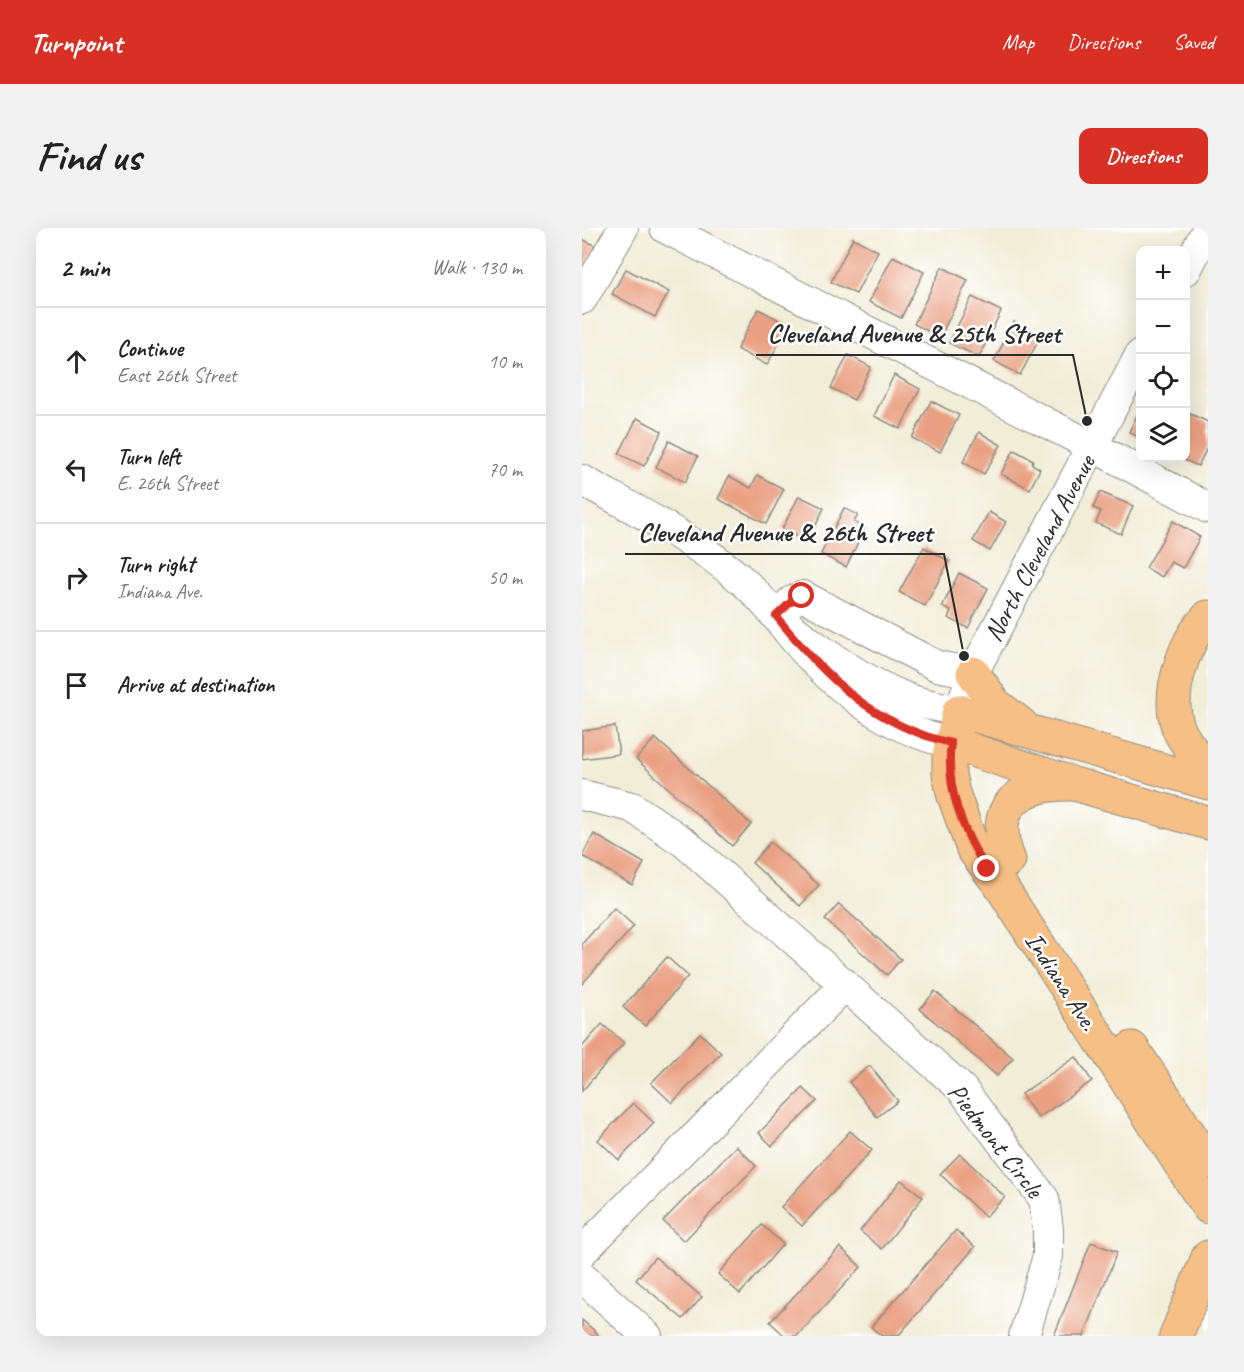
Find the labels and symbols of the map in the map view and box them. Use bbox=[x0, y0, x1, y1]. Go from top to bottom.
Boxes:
callout: Cleveland Avenue & 25th Street bbox=[756, 310, 1073, 355]
text: Cleveland Avenue & 25th Street bbox=[768, 316, 1064, 350]
street label: North Cleveland Avenue bbox=[976, 448, 1103, 647]
callout: Cleveland Avenue & 26th Street bbox=[625, 509, 944, 554]
text: Cleveland Avenue & 26th Street bbox=[638, 515, 935, 549]
route start bbox=[788, 582, 814, 608]
route end bbox=[973, 855, 999, 881]
street label: Indiana Ave. bbox=[1017, 926, 1106, 1038]
street label: Piedmont Circle bbox=[941, 1076, 1052, 1206]

